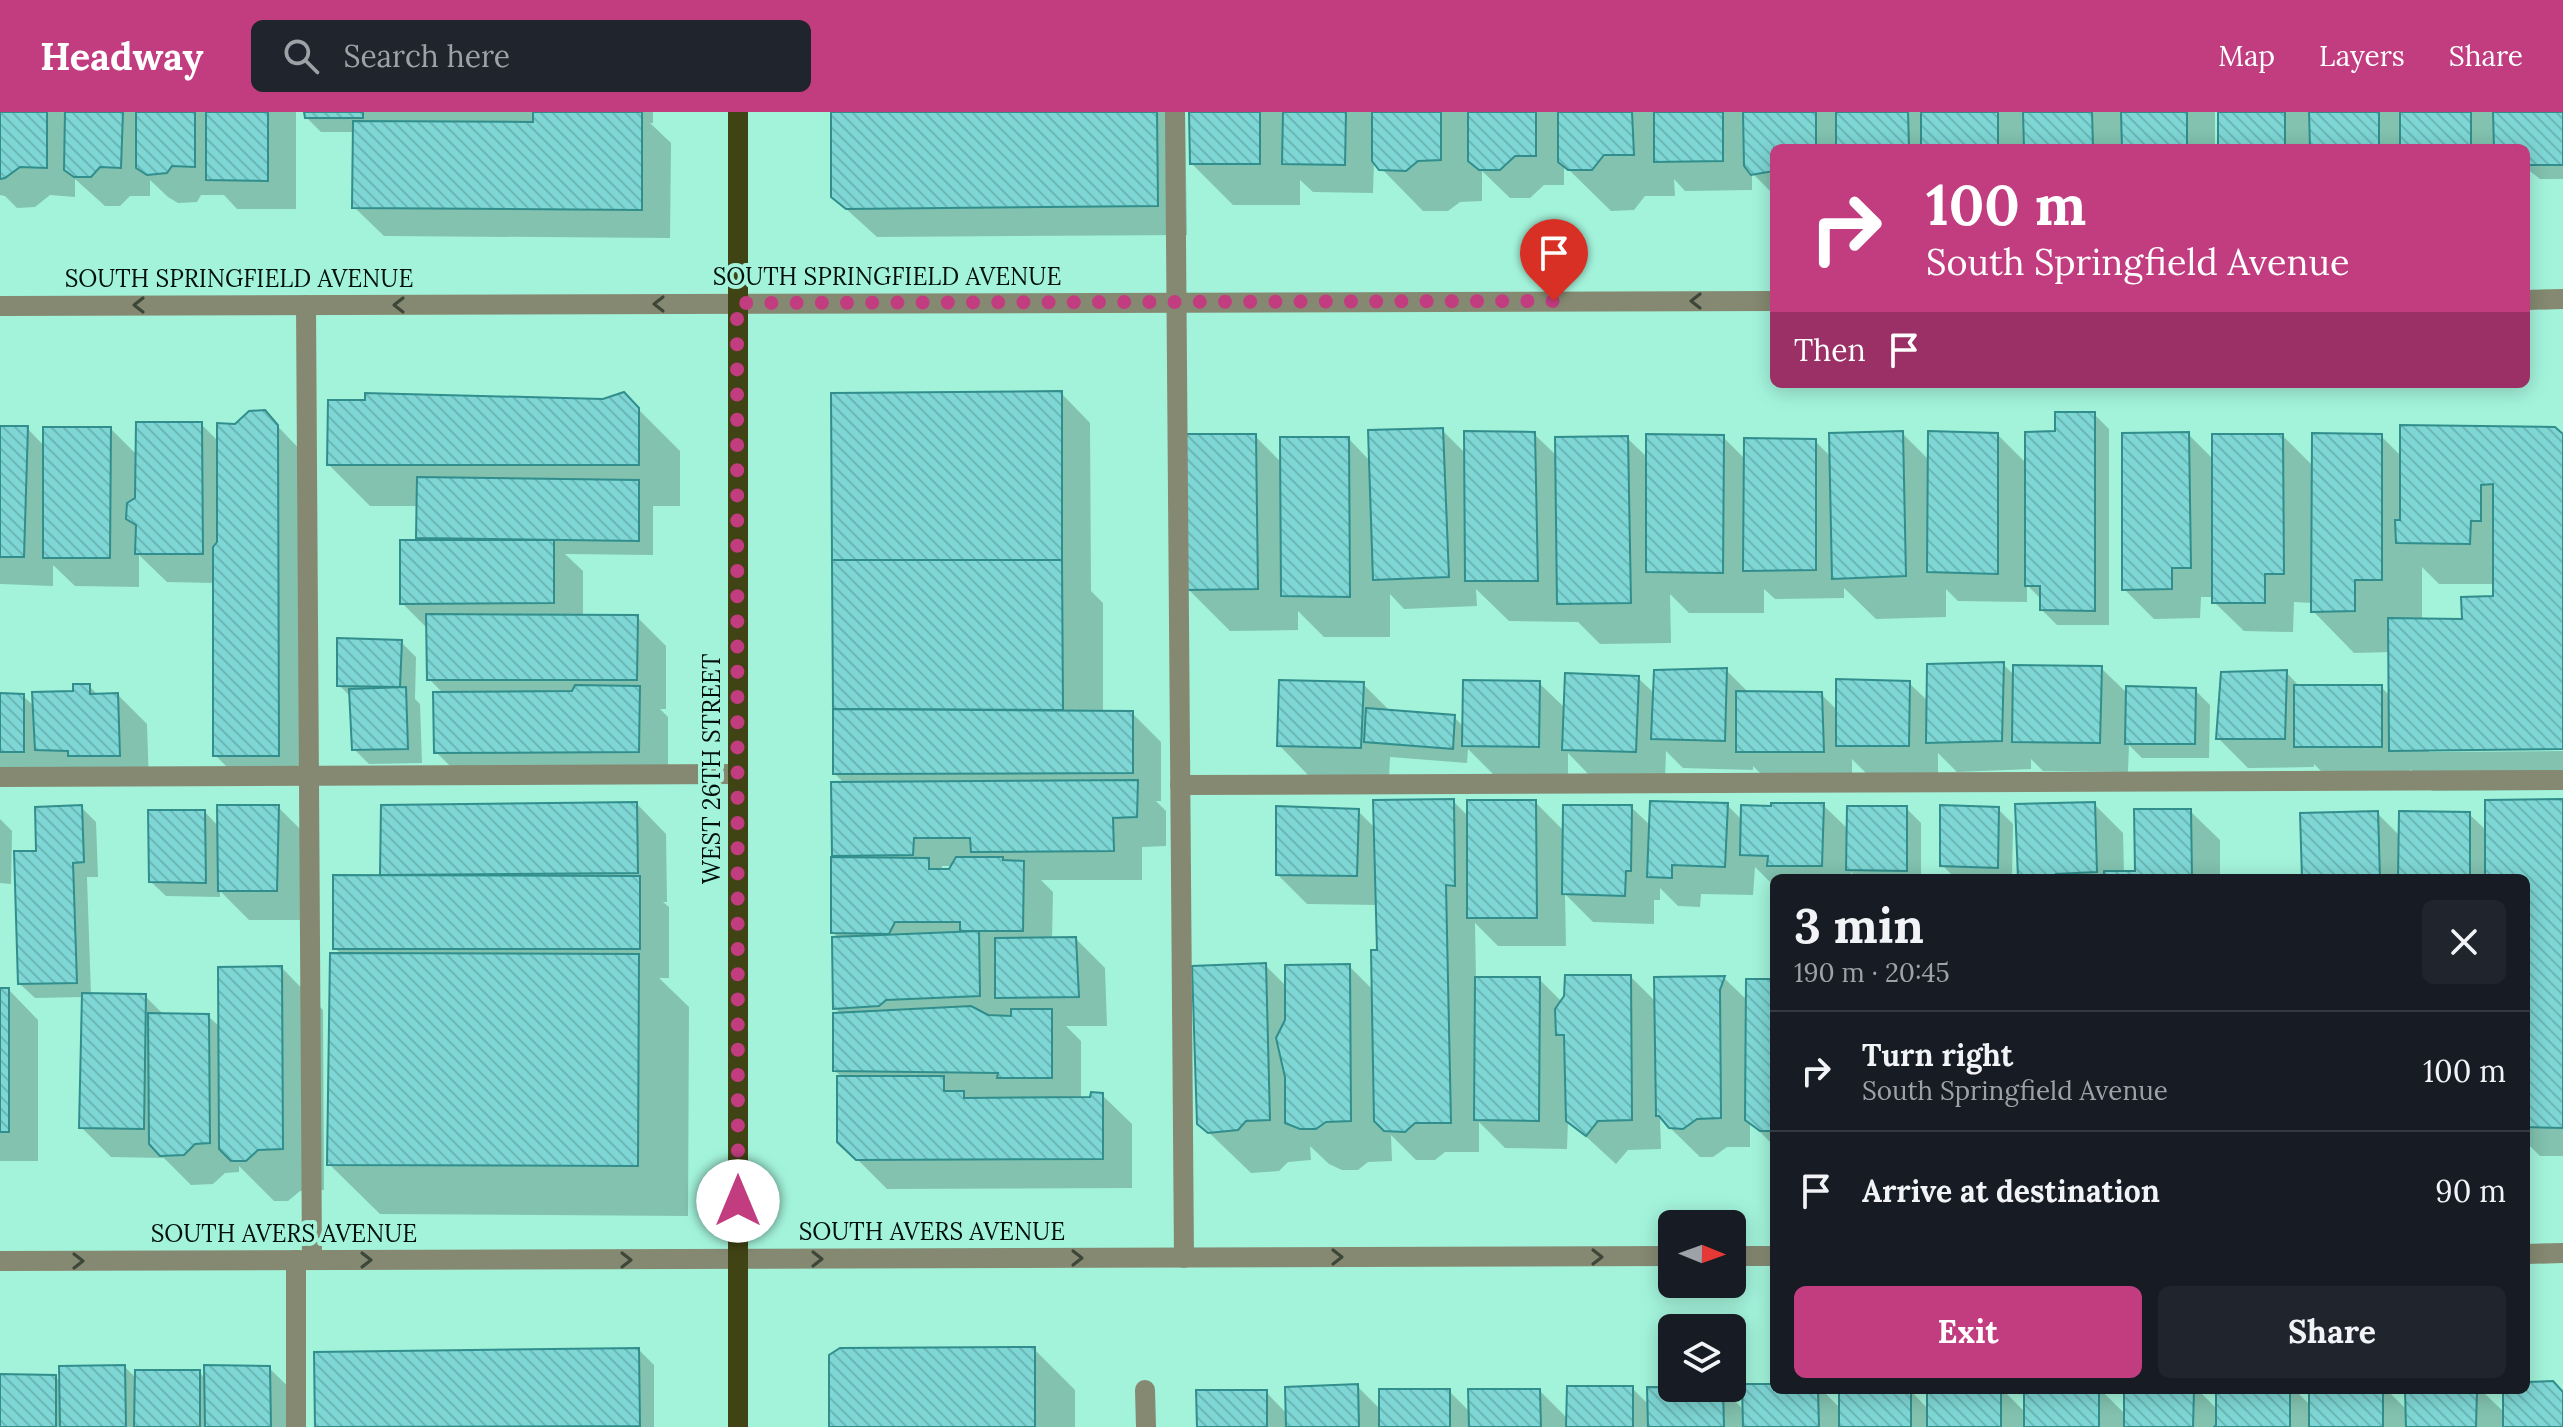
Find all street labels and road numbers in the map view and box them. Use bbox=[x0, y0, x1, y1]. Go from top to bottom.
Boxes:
street label: SOUTH SPRINGFIELD AVENUE bbox=[713, 261, 1061, 292]
street label: SOUTH SPRINGFIELD AVENUE bbox=[65, 263, 413, 294]
street label: WEST 26TH STREET bbox=[696, 654, 727, 884]
street label: SOUTH AVERS AVENUE bbox=[799, 1216, 1065, 1247]
street label: SOUTH AVERS AVENUE bbox=[151, 1218, 417, 1249]

